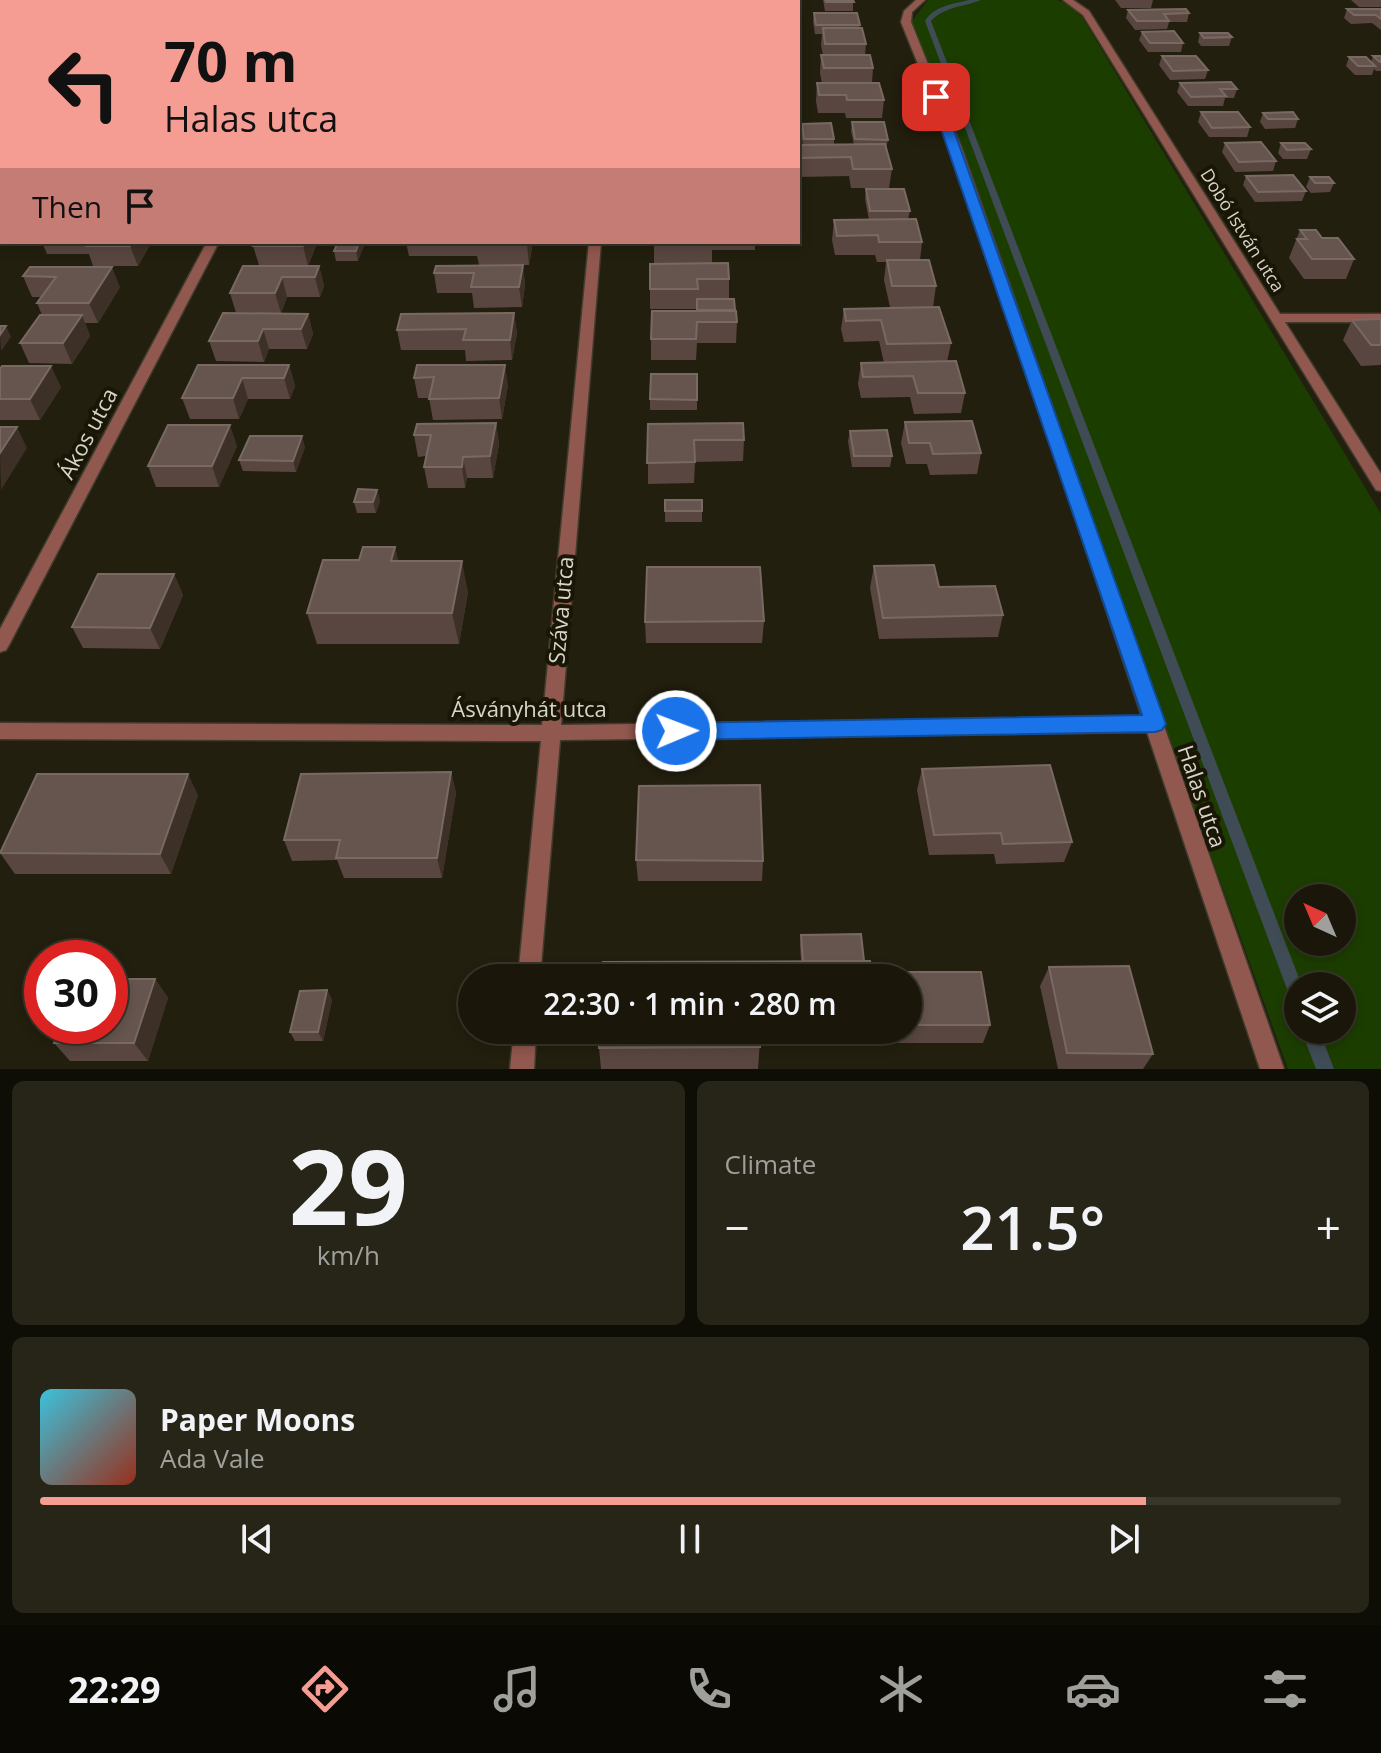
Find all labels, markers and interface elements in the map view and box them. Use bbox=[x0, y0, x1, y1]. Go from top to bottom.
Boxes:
text: 70 m bbox=[164, 22, 298, 98]
icon: left bbox=[32, 32, 136, 136]
pin bbox=[902, 63, 970, 131]
icon: arrive bbox=[914, 75, 958, 119]
text: Halas utca bbox=[164, 94, 338, 143]
street label: Dobó István utca bbox=[1195, 164, 1291, 296]
icon: arrive bbox=[118, 184, 162, 228]
text: Then bbox=[32, 186, 102, 227]
street label: Ákos utca bbox=[51, 382, 123, 484]
street label: Száva utca bbox=[540, 555, 580, 665]
position arrow bbox=[634, 689, 718, 773]
street label: Ásványhát utca bbox=[451, 693, 607, 723]
street label: Halas utca bbox=[1171, 741, 1235, 851]
north arrow bbox=[1284, 884, 1356, 956]
map controls bbox=[1284, 884, 1356, 1044]
speed limit sign: 30 bbox=[24, 940, 128, 1044]
button: layers bbox=[1284, 972, 1356, 1044]
text: 22:30 · 1 min · 280 m bbox=[543, 983, 837, 1024]
text: 29 bbox=[289, 1114, 408, 1255]
text: Climate bbox=[725, 1146, 816, 1182]
text: 21.5° bbox=[960, 1186, 1105, 1268]
text: − bbox=[725, 1197, 750, 1257]
text: + bbox=[1316, 1197, 1341, 1257]
text: km/h bbox=[317, 1237, 380, 1273]
text: Paper Moons bbox=[160, 1399, 355, 1440]
text: Ada Vale bbox=[160, 1440, 265, 1476]
icon: previous bbox=[235, 1517, 279, 1561]
icon: pause bbox=[668, 1517, 712, 1561]
icon: next bbox=[1102, 1517, 1146, 1561]
icon: directions bbox=[297, 1661, 353, 1717]
icon: music bbox=[489, 1661, 545, 1717]
icon: phone bbox=[681, 1661, 737, 1717]
icon: climate bbox=[873, 1661, 929, 1717]
icon: car bbox=[1065, 1661, 1121, 1717]
icon: filters bbox=[1257, 1661, 1313, 1717]
text: 22:29 bbox=[68, 1665, 161, 1714]

